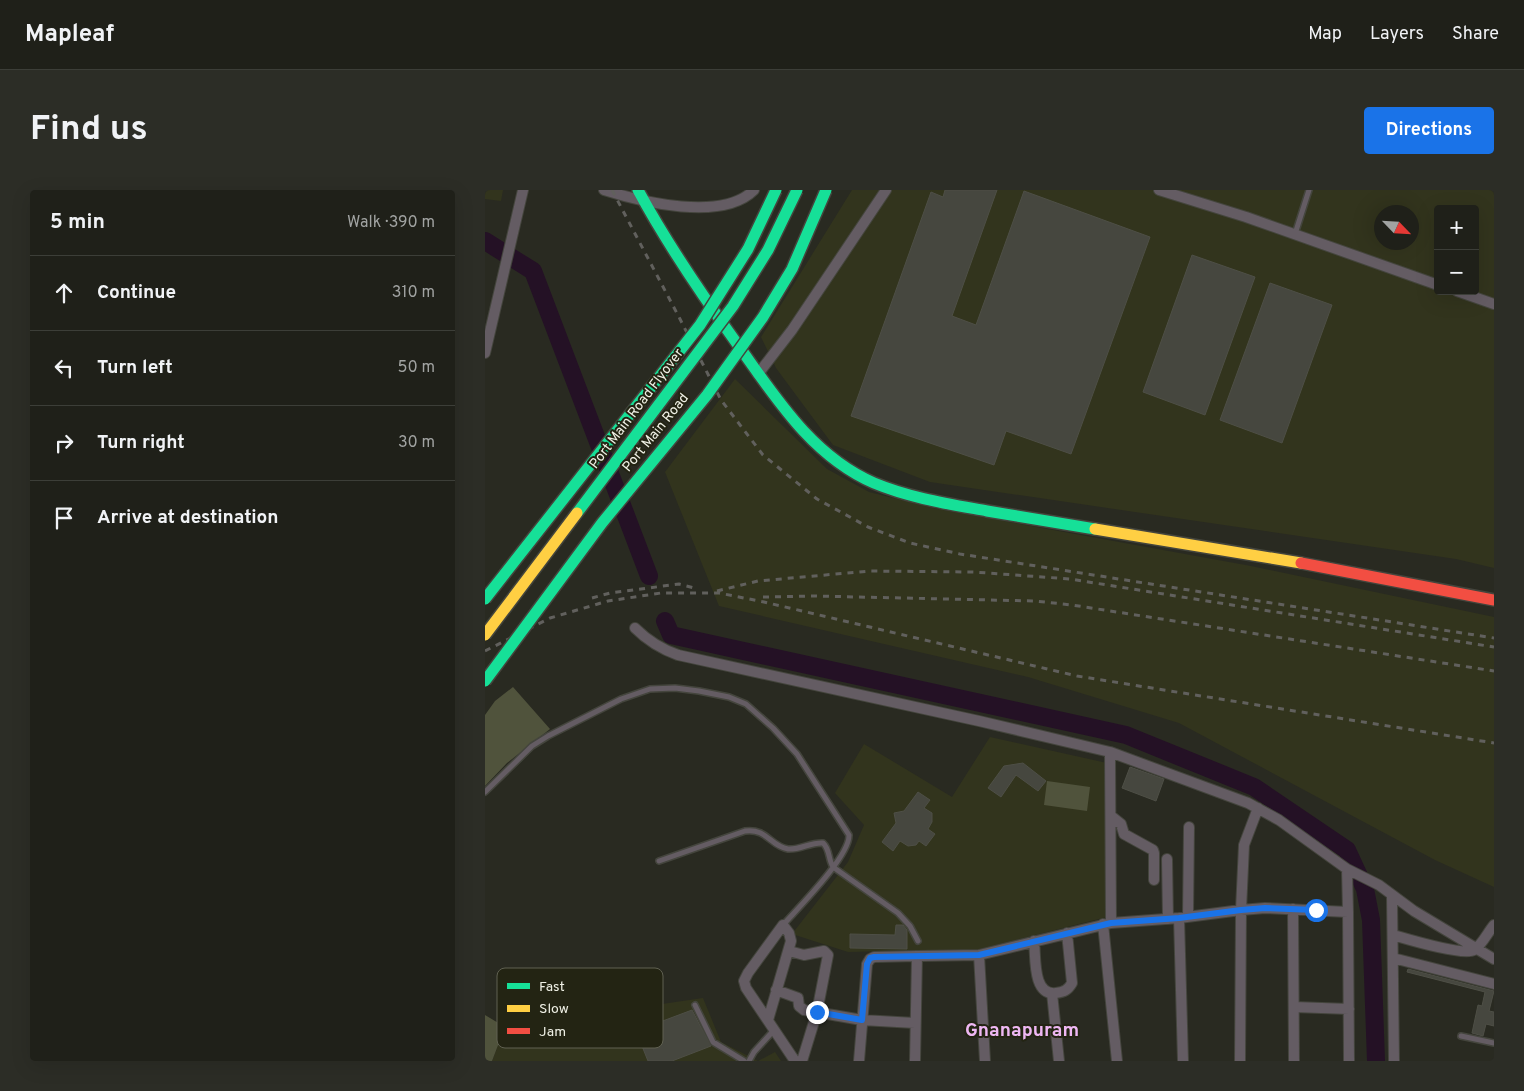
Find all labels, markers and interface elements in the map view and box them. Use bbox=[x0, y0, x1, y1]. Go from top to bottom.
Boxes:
text: Mapleaf bbox=[25, 20, 114, 50]
text: Map bbox=[1308, 23, 1342, 46]
text: Layers bbox=[1370, 23, 1424, 46]
text: Share bbox=[1452, 23, 1499, 46]
button: Directions bbox=[1364, 107, 1494, 154]
text: Find us bbox=[30, 108, 148, 152]
north arrow bbox=[1374, 205, 1419, 250]
map controls bbox=[1434, 205, 1479, 295]
button: + bbox=[1434, 205, 1479, 250]
text: 5 min bbox=[50, 209, 105, 236]
text: Walk · 390 m bbox=[347, 213, 435, 233]
button: − bbox=[1434, 250, 1479, 295]
icon: ahead bbox=[50, 279, 78, 307]
text: Continue bbox=[97, 281, 176, 305]
text: 310 m bbox=[392, 283, 435, 303]
street label: Port Main Road Flyover bbox=[586, 346, 688, 472]
icon: left bbox=[50, 354, 78, 382]
text: Turn left bbox=[97, 356, 173, 380]
text: 50 m bbox=[398, 358, 435, 378]
street label: Port Main Road bbox=[619, 390, 693, 476]
icon: right bbox=[50, 429, 78, 457]
text: Turn right bbox=[97, 431, 185, 455]
text: 30 m bbox=[398, 433, 435, 453]
icon: arrive bbox=[50, 504, 78, 532]
text: Arrive at destination bbox=[97, 506, 278, 530]
route start bbox=[1305, 899, 1328, 922]
legend bbox=[497, 968, 663, 1048]
text: Fast bbox=[539, 979, 565, 996]
text: Slow bbox=[539, 1001, 569, 1018]
route end bbox=[806, 1001, 829, 1024]
district label: Gnanapuram bbox=[965, 1019, 1079, 1043]
text: Jam bbox=[539, 1024, 566, 1041]

